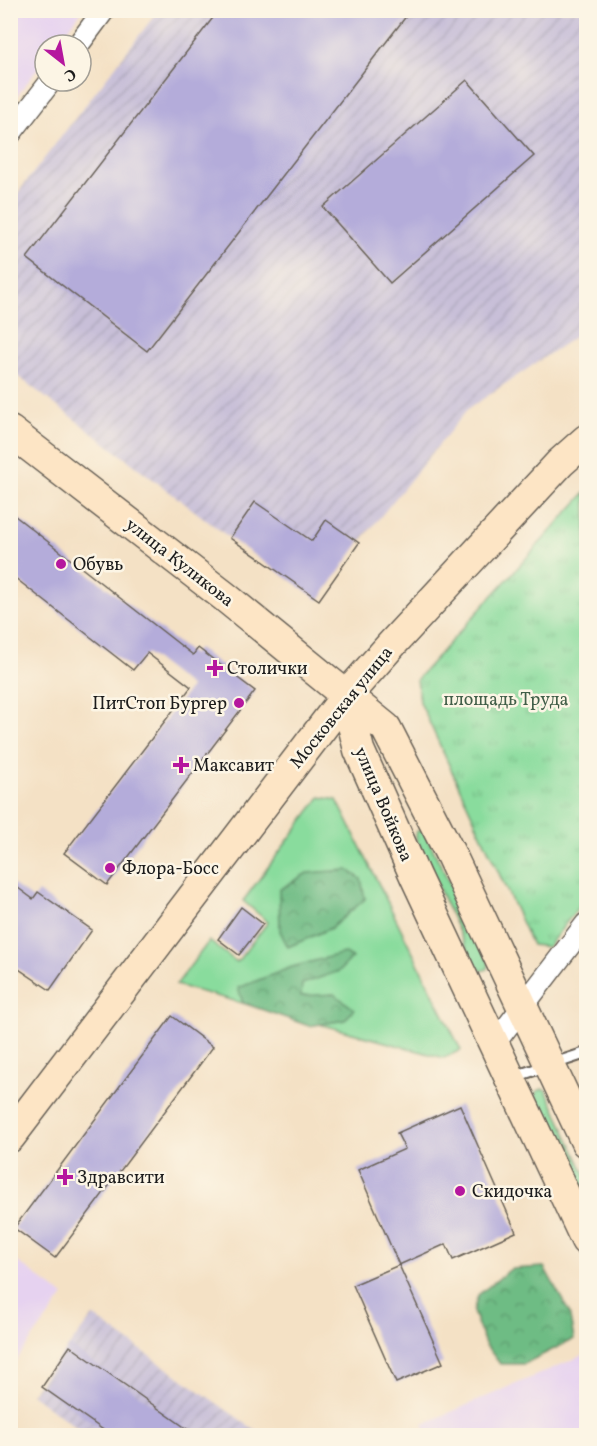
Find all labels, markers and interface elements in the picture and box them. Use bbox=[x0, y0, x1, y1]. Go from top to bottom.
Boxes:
north arrow bbox=[33, 33, 93, 93]
text: С bbox=[60, 62, 80, 86]
street label: улица Куликова bbox=[120, 513, 239, 614]
place label: Обувь bbox=[73, 553, 123, 578]
marker: Обувь bbox=[54, 557, 68, 571]
street label: Московская улица bbox=[285, 641, 399, 775]
place label: Столички bbox=[227, 657, 308, 682]
marker: Столички bbox=[208, 661, 222, 675]
park label: площадь Труда bbox=[443, 688, 569, 713]
place label: ПитСтоп Бургер bbox=[92, 692, 227, 717]
marker: ПитСтоп Бургер bbox=[232, 696, 246, 710]
street label: улица Войкова bbox=[347, 743, 418, 866]
place label: Максавит bbox=[193, 754, 274, 779]
marker: Максавит bbox=[174, 758, 188, 772]
place label: Флора-Босс bbox=[122, 857, 219, 882]
marker: Флора-Босс bbox=[103, 861, 117, 875]
place label: Здравсити bbox=[77, 1166, 165, 1191]
marker: Здравсити bbox=[58, 1170, 72, 1184]
place label: Скидочка bbox=[472, 1180, 552, 1205]
marker: Скидочка bbox=[453, 1184, 467, 1198]

